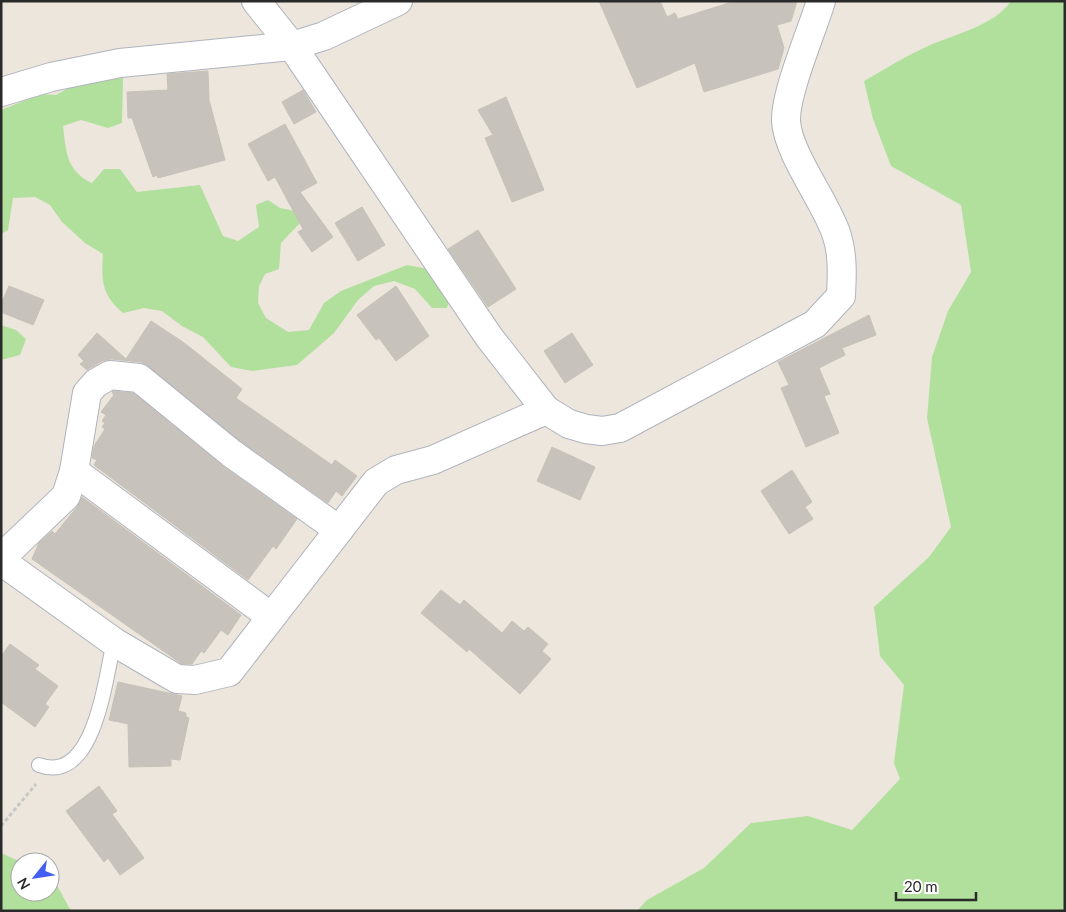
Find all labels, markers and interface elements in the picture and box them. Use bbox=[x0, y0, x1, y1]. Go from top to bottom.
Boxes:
north arrow bbox=[10, 852, 60, 902]
scale bar bbox=[896, 870, 976, 902]
text: N bbox=[13, 875, 33, 893]
text: 20 m bbox=[904, 877, 938, 895]

